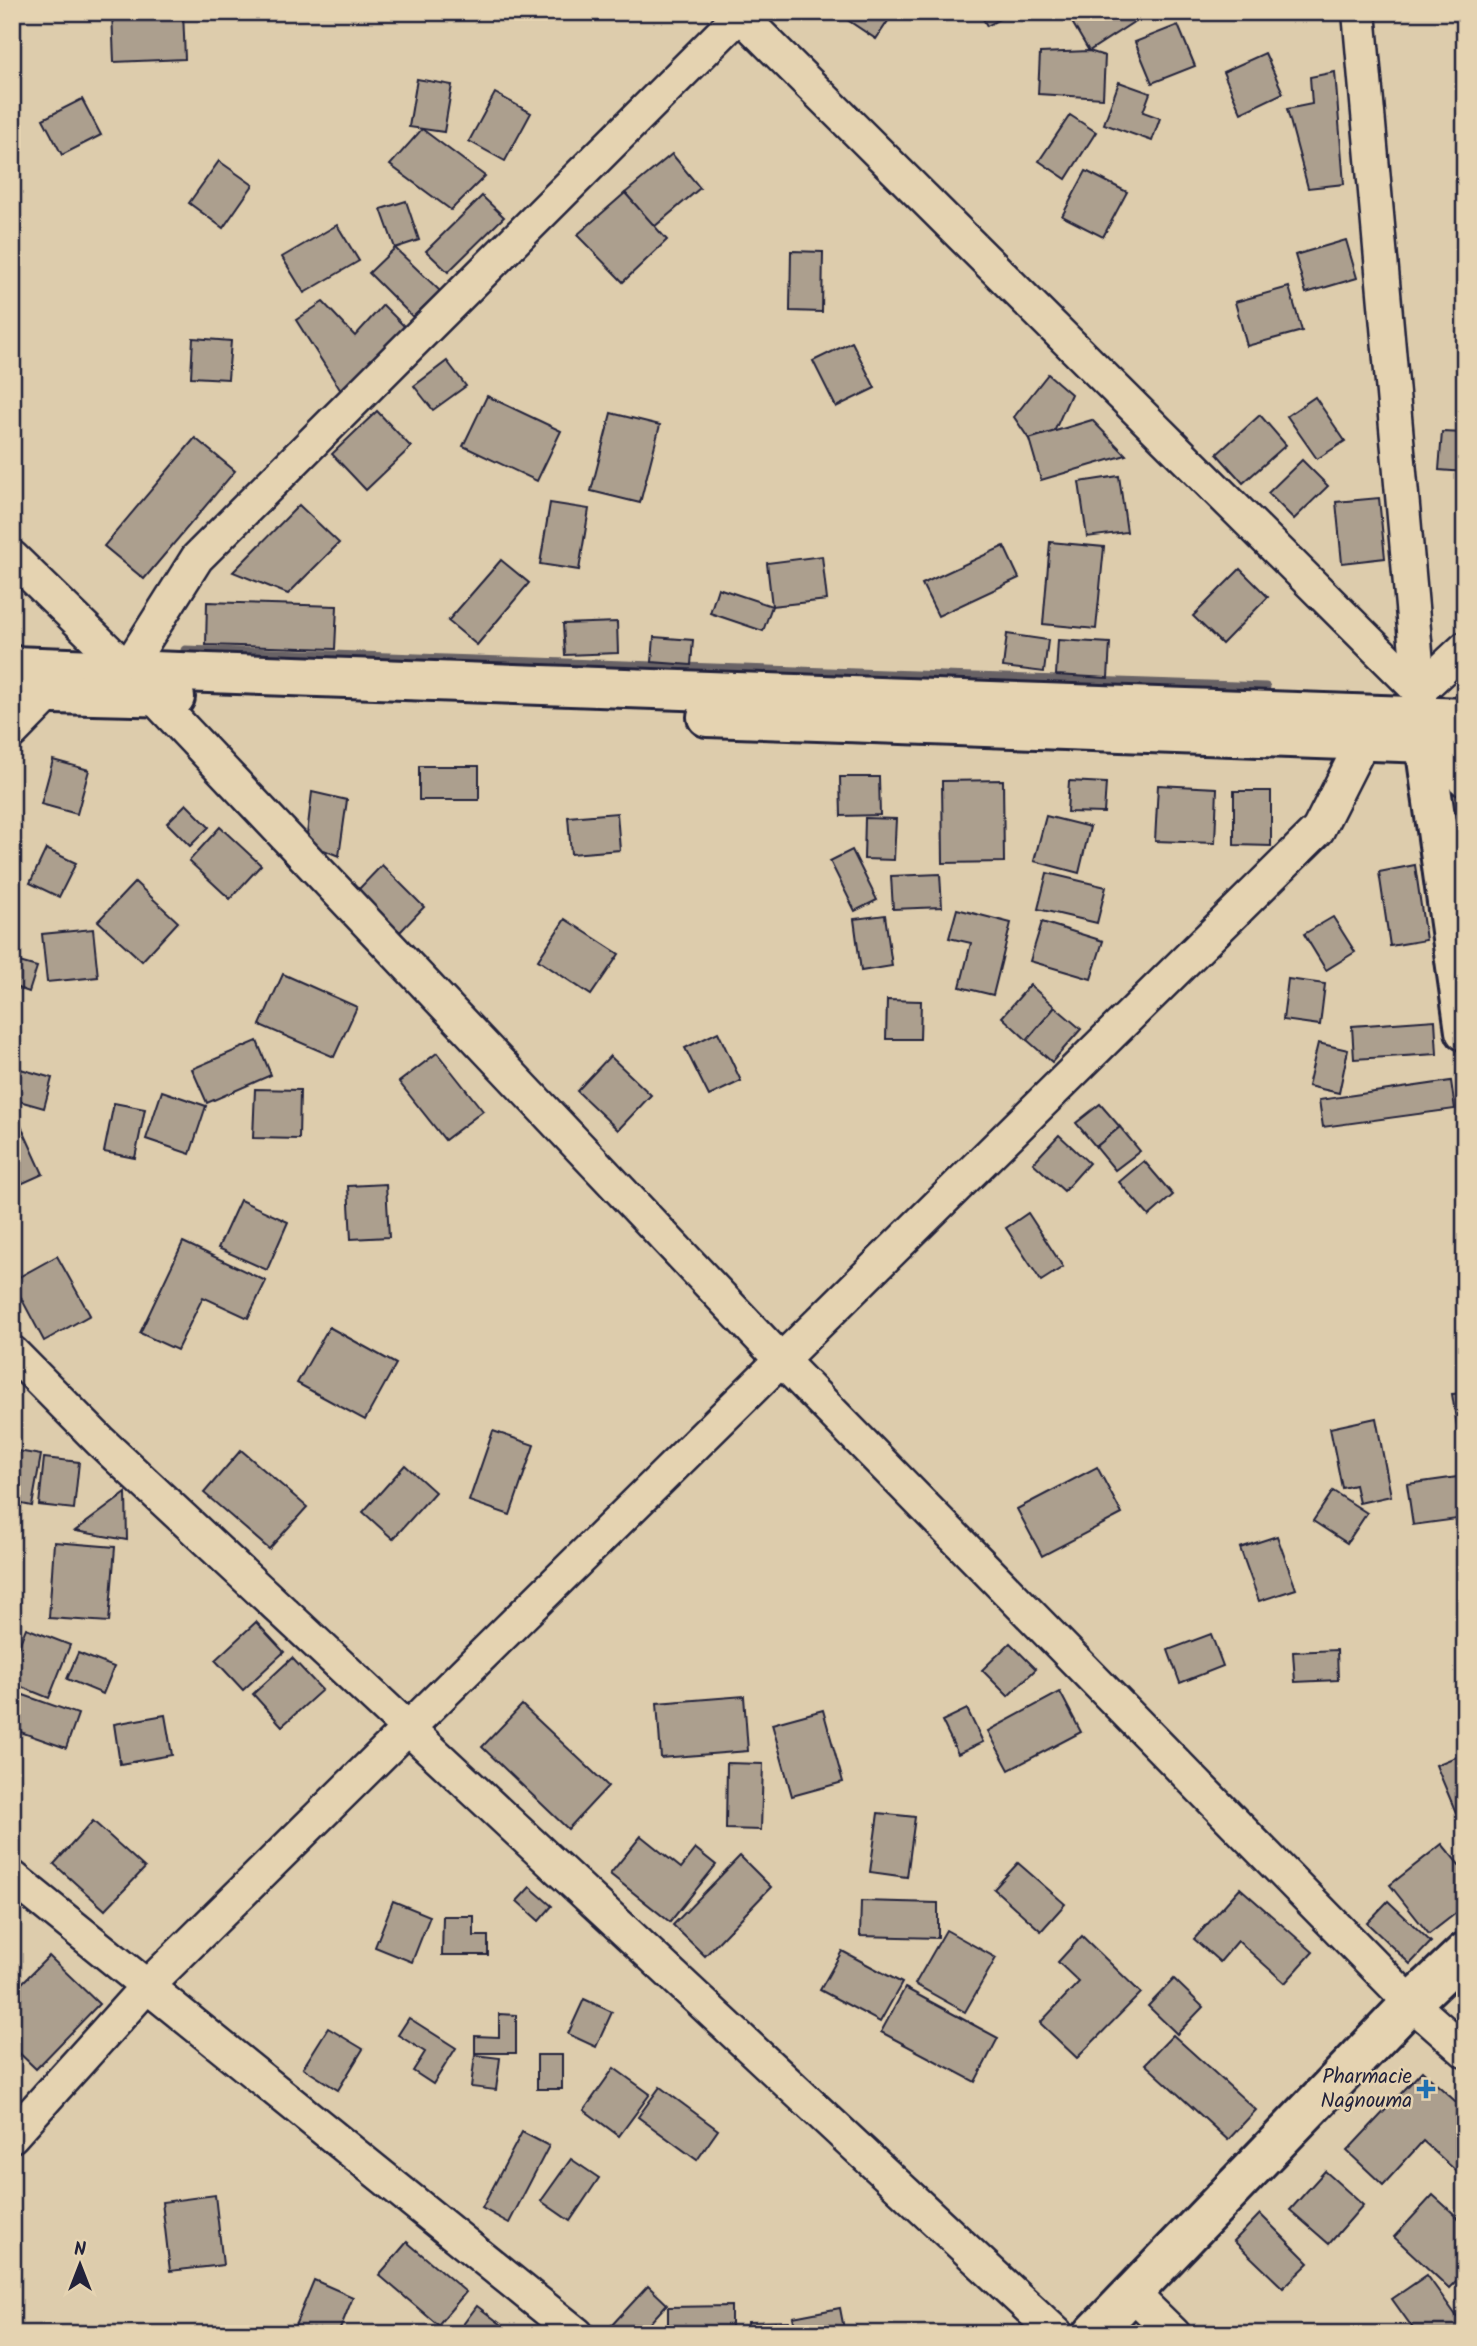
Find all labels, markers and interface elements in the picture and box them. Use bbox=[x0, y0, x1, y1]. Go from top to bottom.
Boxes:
place label: Pharmacie Nagnouma bbox=[1321, 2061, 1413, 2118]
marker: Pharmacie Nagnouma bbox=[1418, 2081, 1434, 2097]
north arrow bbox=[46, 2230, 116, 2300]
text: N bbox=[74, 2235, 86, 2265]

